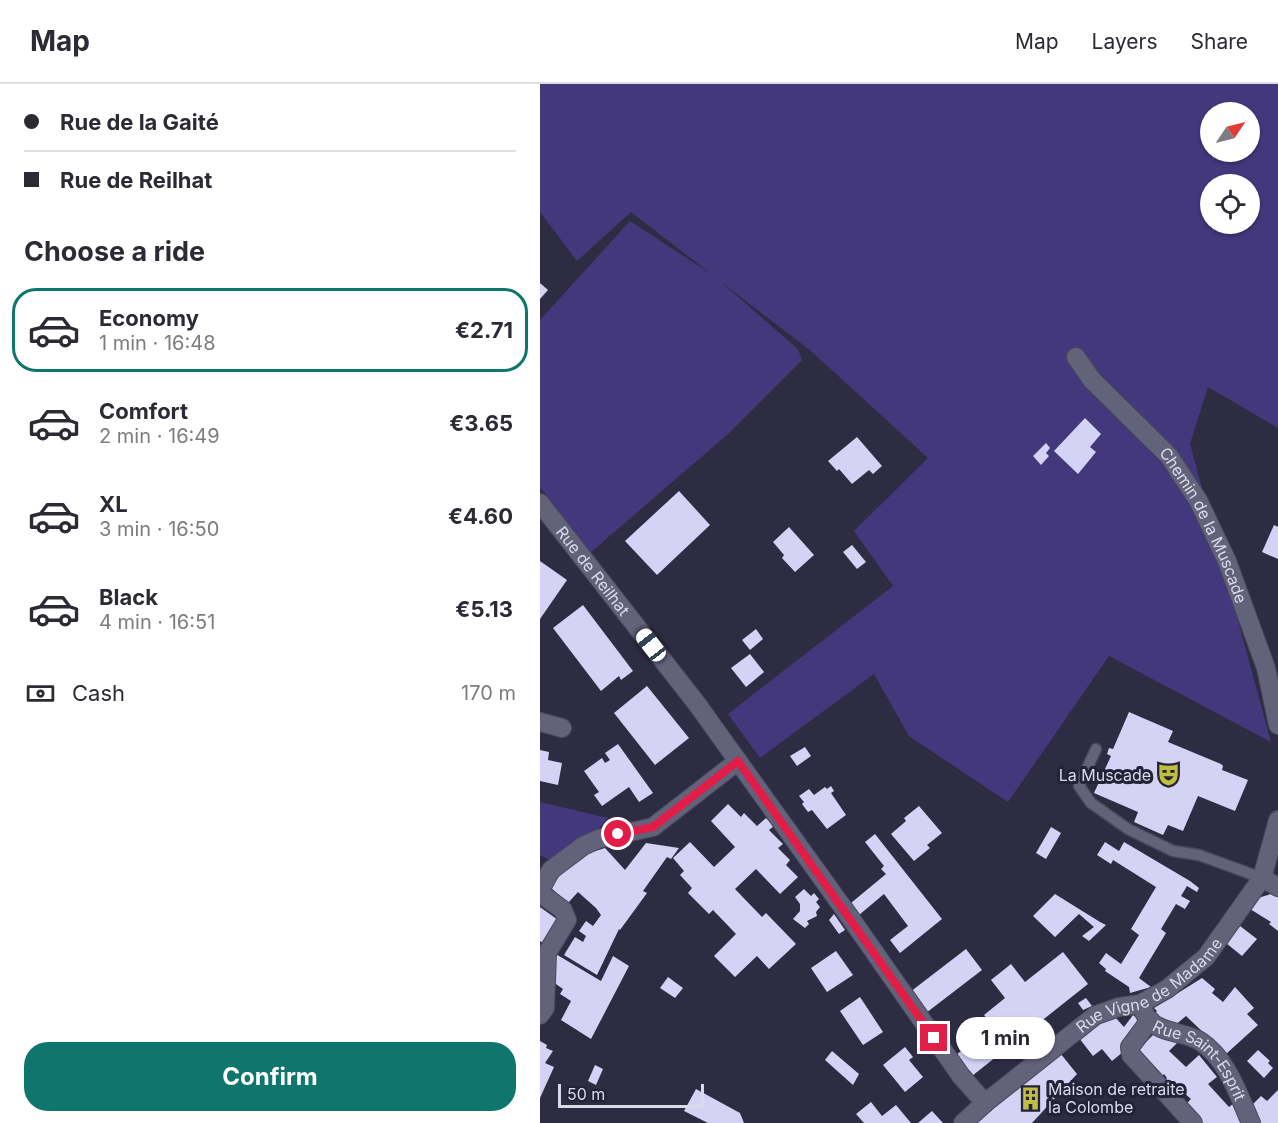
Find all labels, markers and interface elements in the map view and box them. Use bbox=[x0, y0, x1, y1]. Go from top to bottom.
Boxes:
text: Map bbox=[30, 24, 90, 58]
text: Map bbox=[1015, 29, 1059, 54]
text: Layers bbox=[1092, 29, 1158, 54]
text: Share bbox=[1191, 29, 1248, 54]
north arrow bbox=[1200, 102, 1260, 162]
map controls bbox=[1200, 102, 1260, 234]
text: Rue de la Gaité bbox=[60, 109, 219, 135]
text: Rue de Reilhat bbox=[60, 167, 212, 193]
button: locate bbox=[1200, 174, 1260, 234]
text: Choose a ride bbox=[24, 235, 205, 268]
icon: car bbox=[27, 303, 81, 357]
text: Economy bbox=[99, 305, 199, 331]
text: €2.71 bbox=[455, 317, 513, 343]
text: 1 min · 16:48 bbox=[99, 331, 216, 355]
icon: car bbox=[27, 396, 81, 450]
text: Comfort bbox=[99, 398, 188, 424]
text: €3.65 bbox=[449, 410, 513, 436]
text: 2 min · 16:49 bbox=[99, 424, 220, 448]
street label: Chemin de la Muscade bbox=[1156, 443, 1251, 606]
icon: car bbox=[27, 489, 81, 543]
text: XL bbox=[99, 491, 128, 517]
text: €4.60 bbox=[448, 503, 513, 529]
text: 3 min · 16:50 bbox=[99, 517, 219, 541]
street label: Rue de Reilhat bbox=[552, 522, 634, 620]
icon: car bbox=[27, 582, 81, 636]
text: Black bbox=[99, 584, 158, 610]
text: €5.13 bbox=[455, 596, 513, 622]
text: 4 min · 16:51 bbox=[99, 610, 215, 634]
car bbox=[633, 625, 669, 665]
icon: cash bbox=[24, 677, 57, 710]
text: Cash bbox=[72, 680, 125, 706]
text: 170 m bbox=[461, 681, 516, 705]
theatre icon: La Muscade bbox=[1156, 762, 1182, 788]
place label: La Muscade bbox=[1059, 765, 1151, 785]
route start bbox=[604, 820, 631, 847]
street label: Rue Vigne de Madame bbox=[1072, 934, 1226, 1037]
street label: Rue Saint-Esprit bbox=[1150, 1016, 1250, 1104]
callout: 1 min bbox=[955, 1017, 1054, 1059]
route end bbox=[920, 1024, 947, 1051]
text: 1 min bbox=[981, 1026, 1030, 1050]
button: Confirm bbox=[24, 1042, 516, 1111]
place label: Maison de retraite la Colombe bbox=[1048, 1079, 1185, 1117]
scale bar bbox=[558, 1081, 704, 1108]
text: 50 m bbox=[567, 1084, 605, 1104]
building icon: Maison de retraite la Colombe bbox=[1017, 1085, 1043, 1111]

